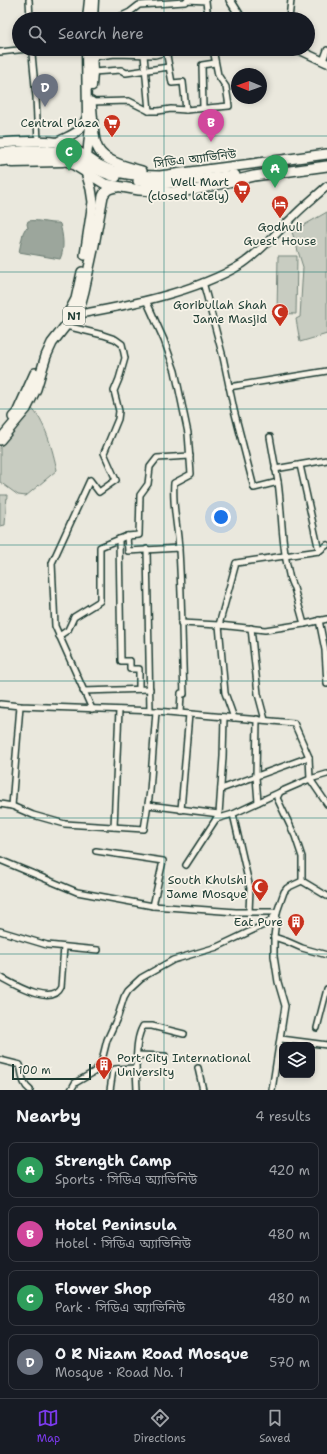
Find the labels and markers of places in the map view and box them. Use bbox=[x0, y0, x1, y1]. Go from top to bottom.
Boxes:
pin: D bbox=[32, 74, 58, 107]
pin: B bbox=[198, 109, 224, 142]
supermarket icon: Central Plaza bbox=[102, 113, 122, 138]
place label: Central Plaza bbox=[21, 115, 100, 131]
pin: C bbox=[56, 138, 82, 171]
pin: A bbox=[262, 155, 288, 188]
place label: Well Mart (closed lately) bbox=[147, 174, 229, 204]
supermarket icon: Well Mart (closed lately) bbox=[232, 179, 252, 204]
hotel icon: Godhuli Guest House bbox=[270, 194, 290, 219]
place label: Godhuli Guest House bbox=[244, 219, 317, 249]
place label: Goribullah Shah Jame Masjid bbox=[173, 297, 267, 327]
mosque icon: Goribullah Shah Jame Masjid bbox=[270, 302, 290, 327]
place label: South Khulshi Jame Mosque bbox=[166, 872, 247, 902]
mosque icon: South Khulshi Jame Mosque bbox=[250, 877, 270, 902]
building icon: Eat Pure bbox=[286, 912, 306, 937]
place label: Eat Pure bbox=[234, 914, 283, 930]
place label: Port City International University bbox=[117, 1050, 251, 1080]
building icon: Port City International University bbox=[94, 1055, 114, 1080]

